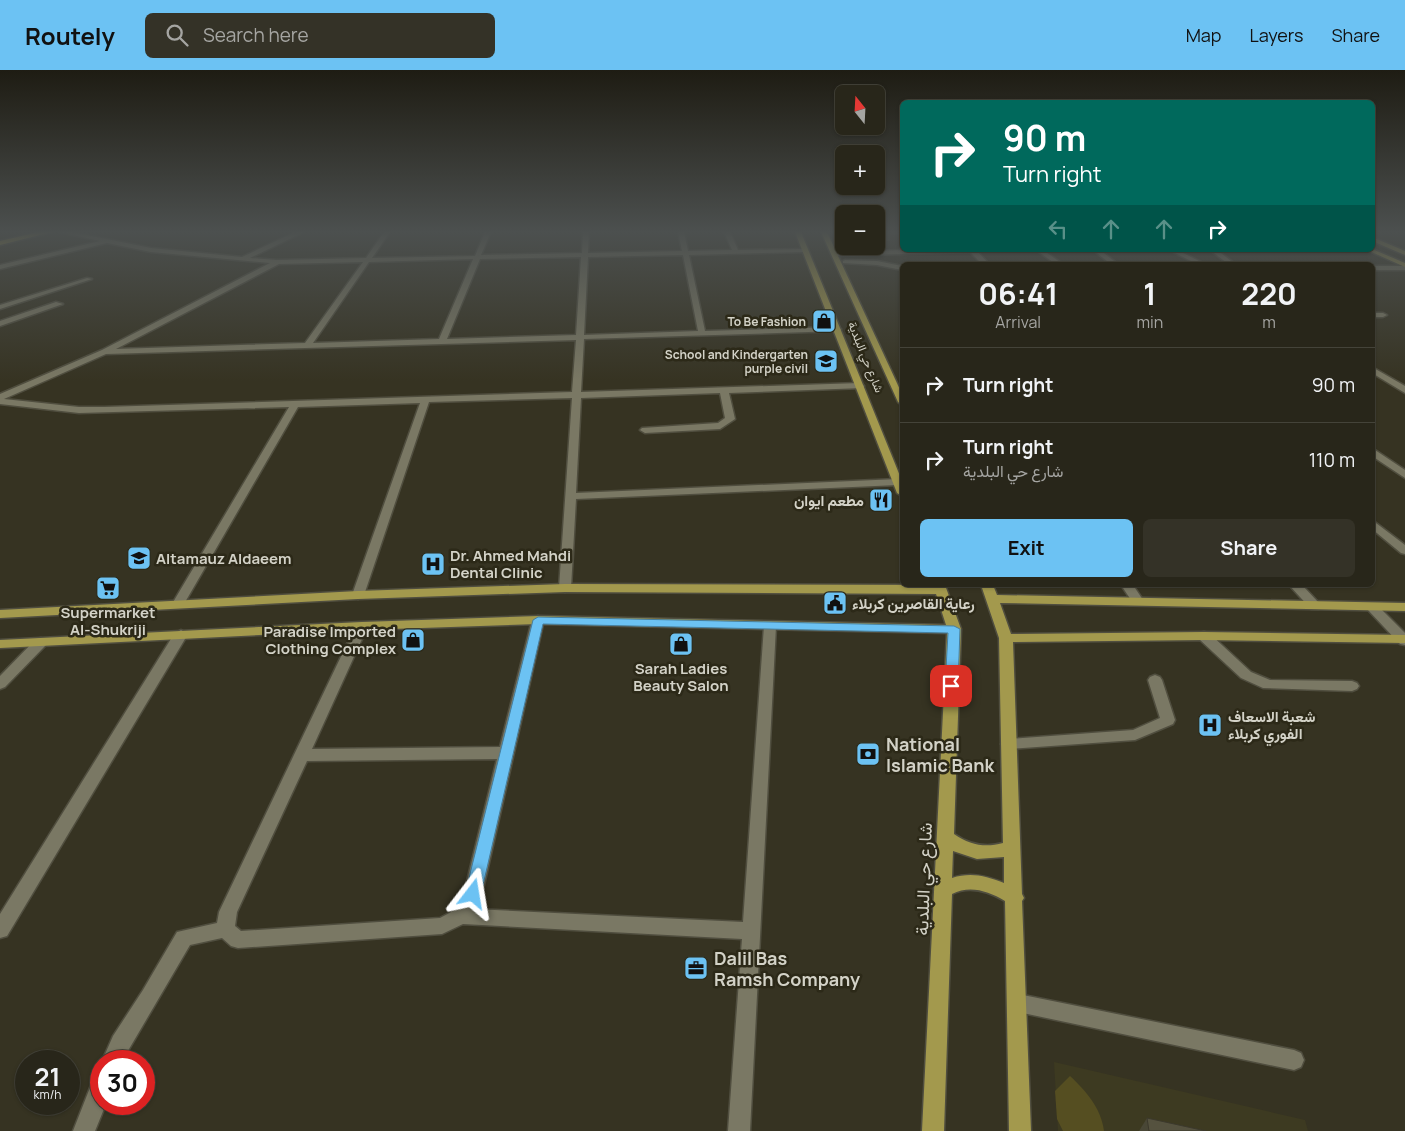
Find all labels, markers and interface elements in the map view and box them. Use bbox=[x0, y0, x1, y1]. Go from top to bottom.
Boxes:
search box bbox=[145, 13, 495, 58]
text: Routely bbox=[25, 19, 115, 52]
icon: search bbox=[163, 21, 191, 49]
text: Search here bbox=[203, 22, 309, 48]
text: Map bbox=[1186, 23, 1221, 47]
text: Layers bbox=[1249, 23, 1303, 47]
text: Share bbox=[1331, 23, 1380, 47]
north arrow bbox=[835, 85, 885, 135]
map controls bbox=[835, 85, 885, 255]
text: 90 m bbox=[1003, 114, 1086, 162]
icon: right bbox=[920, 120, 985, 185]
button: + bbox=[835, 145, 885, 195]
text: Turn right bbox=[1003, 159, 1101, 189]
button: − bbox=[835, 205, 885, 255]
icon: left bbox=[1044, 215, 1072, 243]
icon: ahead bbox=[1097, 215, 1125, 243]
icon: ahead bbox=[1150, 215, 1178, 243]
icon: right bbox=[1203, 215, 1231, 243]
text: 06:41 bbox=[978, 273, 1058, 314]
text: 1 bbox=[1143, 273, 1156, 314]
text: 220 bbox=[1241, 273, 1297, 314]
shop icon: To Be Fashion bbox=[811, 308, 837, 334]
text: Arrival bbox=[995, 311, 1041, 333]
text: min bbox=[1136, 311, 1163, 333]
text: m bbox=[1262, 311, 1276, 333]
place label: To Be Fashion bbox=[727, 313, 806, 330]
street label: شارع حي البلدية bbox=[842, 319, 888, 396]
place label: School and Kindergarten purple civil bbox=[665, 346, 808, 377]
school or university icon: School and Kindergarten purple civil bbox=[813, 348, 839, 374]
icon: right bbox=[920, 371, 948, 399]
text: Turn right bbox=[963, 372, 1053, 398]
text: 90 m bbox=[1312, 372, 1355, 398]
text: Turn right bbox=[963, 434, 1053, 460]
icon: right bbox=[920, 446, 948, 474]
text: 110 m bbox=[1309, 447, 1355, 473]
text: شارع حي البلدية bbox=[963, 460, 1063, 482]
restaurant icon: مطعم ايوان bbox=[868, 487, 894, 513]
place label: مطعم ايوان bbox=[794, 490, 864, 511]
button: Exit bbox=[920, 519, 1133, 577]
button: Share bbox=[1143, 519, 1355, 577]
school or university icon: Altamauz Aldaeem bbox=[126, 545, 152, 571]
place label: Dr. Ahmed Mahdi Dental Clinic bbox=[450, 545, 571, 583]
place label: Altamauz Aldaeem bbox=[156, 548, 291, 569]
hospital icon: Dr. Ahmed Mahdi Dental Clinic bbox=[420, 551, 446, 577]
supermarket icon: Supermarket Al-Shukriji bbox=[95, 575, 121, 601]
public building icon: رعاية القاصرين كربلاء bbox=[822, 590, 848, 616]
place label: رعاية القاصرين كربلاء bbox=[852, 593, 975, 614]
place label: Supermarket Al-Shukriji bbox=[60, 602, 156, 640]
place label: Paradise Imported Clothing Complex bbox=[263, 621, 397, 659]
shop icon: Paradise Imported Clothing Complex bbox=[400, 627, 426, 653]
shop icon: Sarah Ladies Beauty Salon bbox=[668, 631, 694, 657]
place label: Sarah Ladies Beauty Salon bbox=[633, 658, 729, 696]
pin bbox=[930, 665, 972, 707]
icon: arrive bbox=[937, 672, 965, 700]
place label: شعبة الاسعاف الفوري كربلاء bbox=[1228, 706, 1315, 747]
hospital icon: شعبة الاسعاف الفوري كربلاء bbox=[1197, 712, 1223, 738]
place label: National Islamic Bank bbox=[886, 732, 995, 777]
bank icon: National Islamic Bank bbox=[855, 741, 881, 767]
street label: شارع حي البلدية bbox=[909, 822, 941, 936]
position arrow bbox=[446, 867, 498, 919]
place label: Dalil Bas Ramsh Company bbox=[714, 946, 860, 991]
office icon: Dalil Bas Ramsh Company bbox=[683, 955, 709, 981]
speed limit sign: 30 bbox=[90, 1050, 155, 1115]
text: 21 bbox=[35, 1059, 60, 1094]
text: km/h bbox=[34, 1086, 61, 1103]

